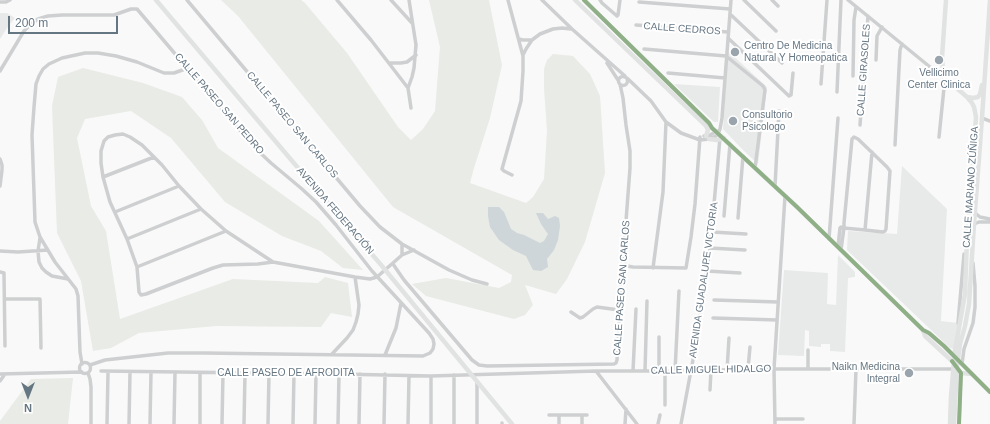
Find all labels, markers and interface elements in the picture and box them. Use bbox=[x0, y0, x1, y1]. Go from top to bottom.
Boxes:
scale bar bbox=[10, 8, 120, 34]
text: 200 m bbox=[15, 16, 48, 30]
street label: CALLE CEDROS bbox=[643, 20, 721, 38]
street label: CALLE GIRASOLES bbox=[855, 24, 873, 116]
place label: Centro De Medicina Natural Y Homeopatica bbox=[744, 40, 847, 64]
marker: Centro De Medicina Natural Y Homeopatica bbox=[729, 46, 741, 58]
street label: CALLE PASEO SAN PEDRO bbox=[172, 51, 266, 157]
marker: Vellicimo Center Clinica bbox=[933, 54, 945, 66]
place label: Vellicimo Center Clinica bbox=[908, 67, 970, 90]
street label: CALLE PASEO SAN CARLOS bbox=[244, 69, 340, 181]
place label: Consultorio Psicologo bbox=[742, 109, 793, 132]
marker: Consultorio Psicologo bbox=[727, 115, 739, 127]
street label: CALLE MARIANO ZÚÑIGA bbox=[961, 126, 981, 248]
street label: AVENIDA FEDERACIÓN bbox=[294, 165, 376, 257]
street label: AVENIDA GUADALUPE VICTORIA bbox=[687, 201, 721, 359]
street label: CALLE PASEO SAN CARLOS bbox=[611, 220, 633, 356]
place label: Naikn Medicina Integral bbox=[832, 361, 900, 384]
street label: CALLE MIGUEL HIDALGO bbox=[651, 363, 771, 377]
street label: CALLE PASEO DE AFRODITA bbox=[217, 367, 355, 379]
marker: Naikn Medicina Integral bbox=[903, 367, 915, 379]
north arrow bbox=[8, 376, 48, 416]
text: N bbox=[24, 402, 32, 414]

